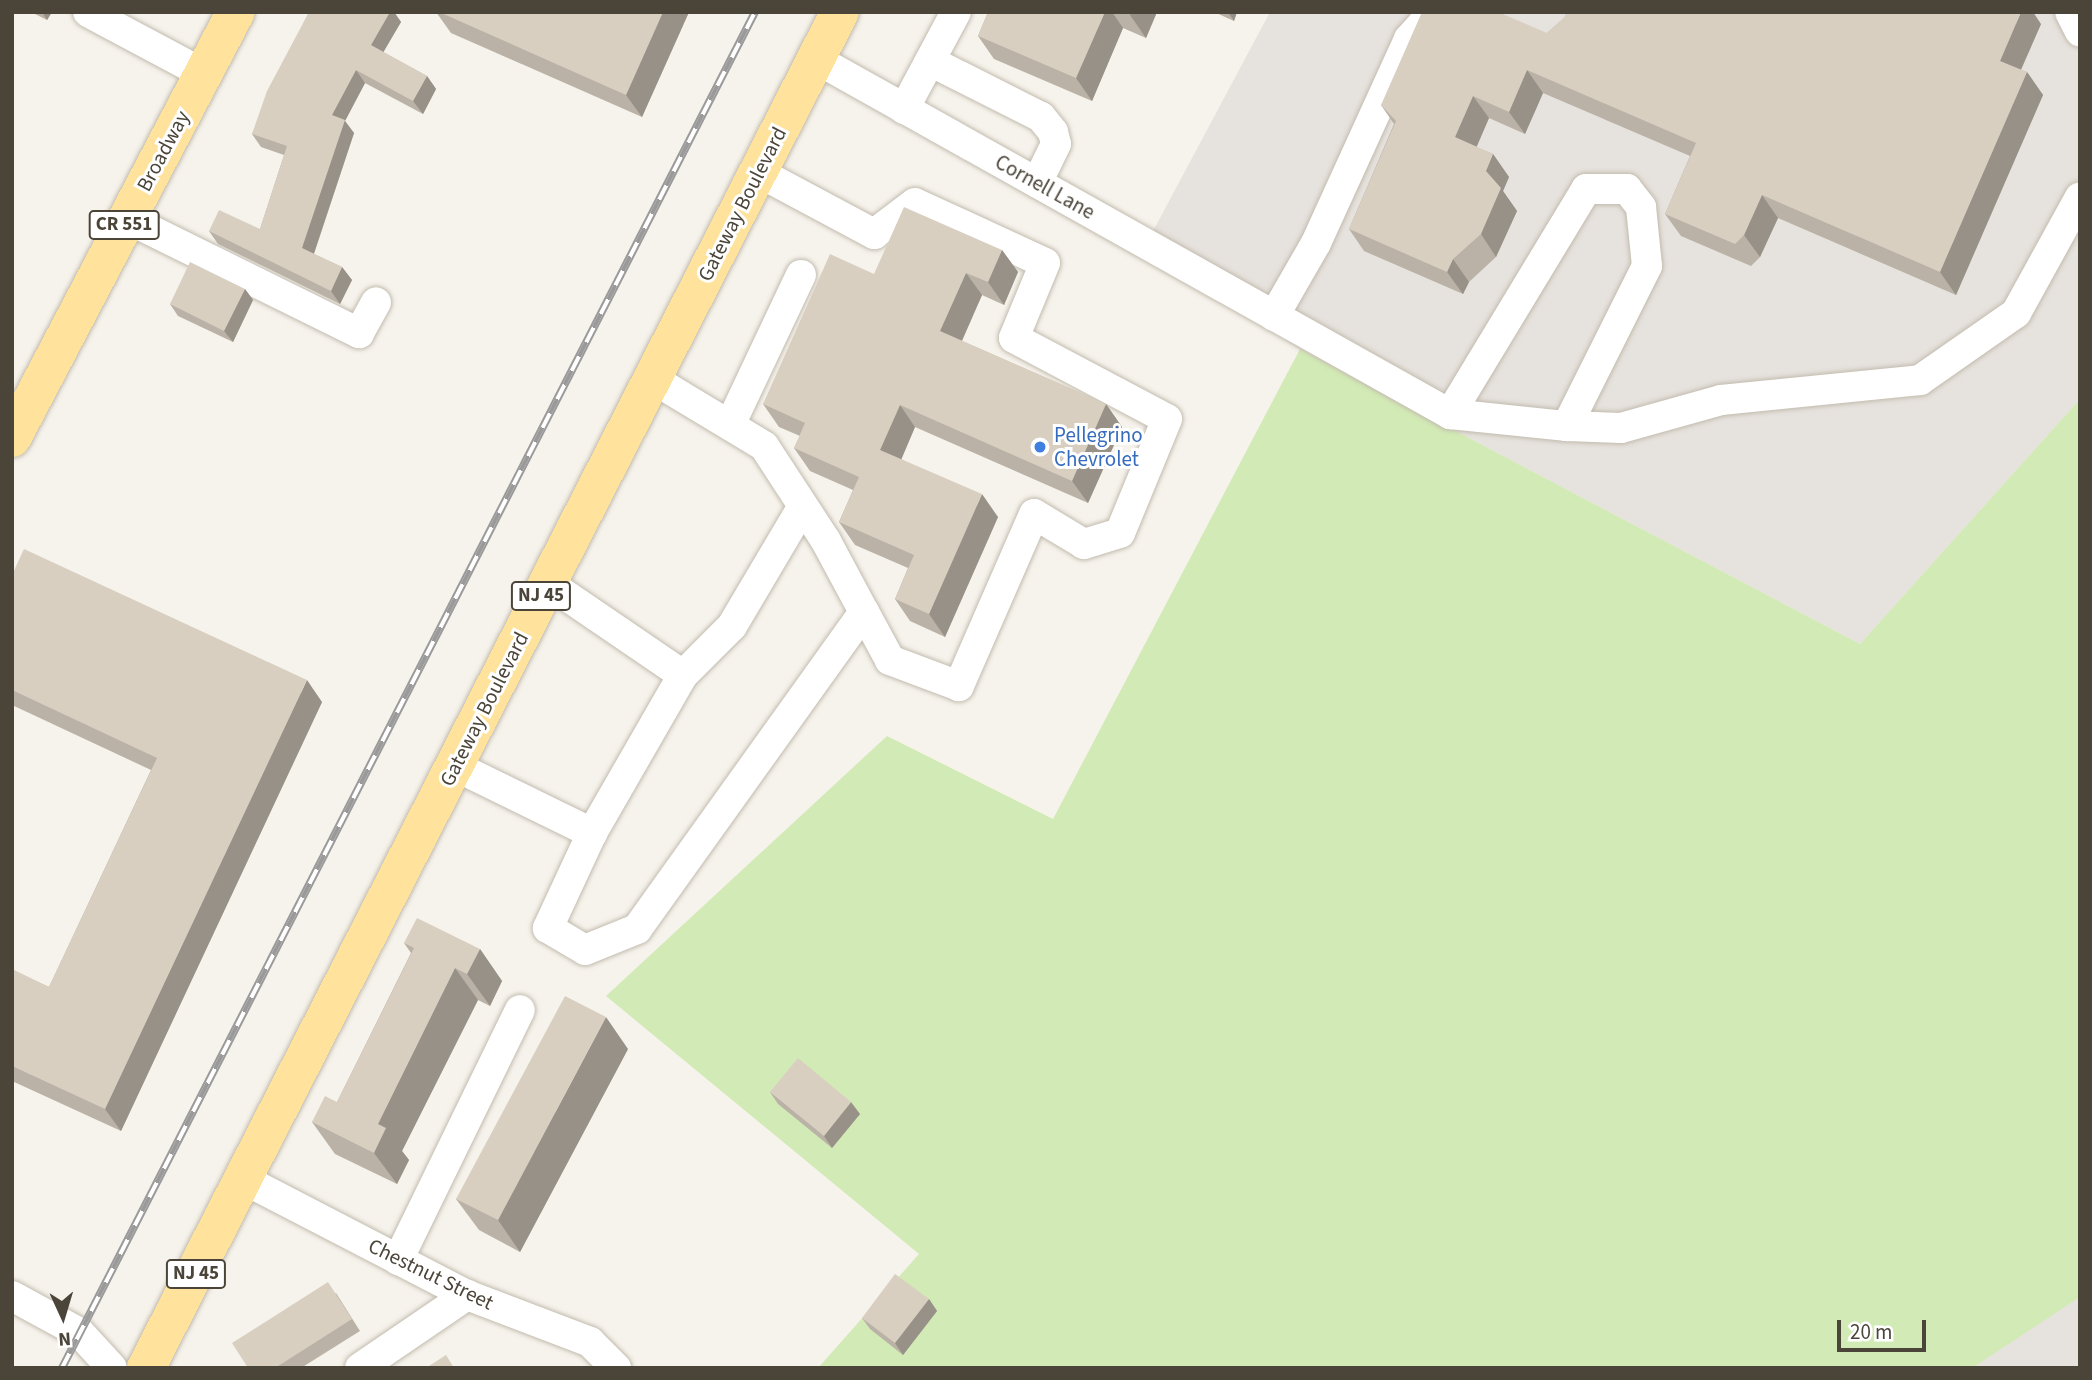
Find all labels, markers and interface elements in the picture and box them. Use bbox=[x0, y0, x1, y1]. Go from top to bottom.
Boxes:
street label: Broadway bbox=[131, 106, 195, 196]
street label: Gateway Boulevard bbox=[692, 123, 792, 285]
street label: Cornell Lane bbox=[991, 149, 1099, 225]
road number: CR 551 bbox=[87, 210, 161, 241]
place label: Pellegrino Chevrolet bbox=[1054, 422, 1143, 472]
marker: Pellegrino Chevrolet bbox=[1032, 439, 1048, 455]
road number: NJ 45 bbox=[510, 580, 572, 611]
street label: Gateway Boulevard bbox=[434, 628, 534, 790]
street label: Chestnut Street bbox=[364, 1233, 498, 1315]
road number: NJ 45 bbox=[164, 1258, 228, 1290]
north arrow bbox=[28, 1282, 98, 1352]
scale bar bbox=[1840, 1306, 1929, 1350]
text: 20 m bbox=[1850, 1317, 1892, 1347]
text: N bbox=[57, 1325, 72, 1352]

